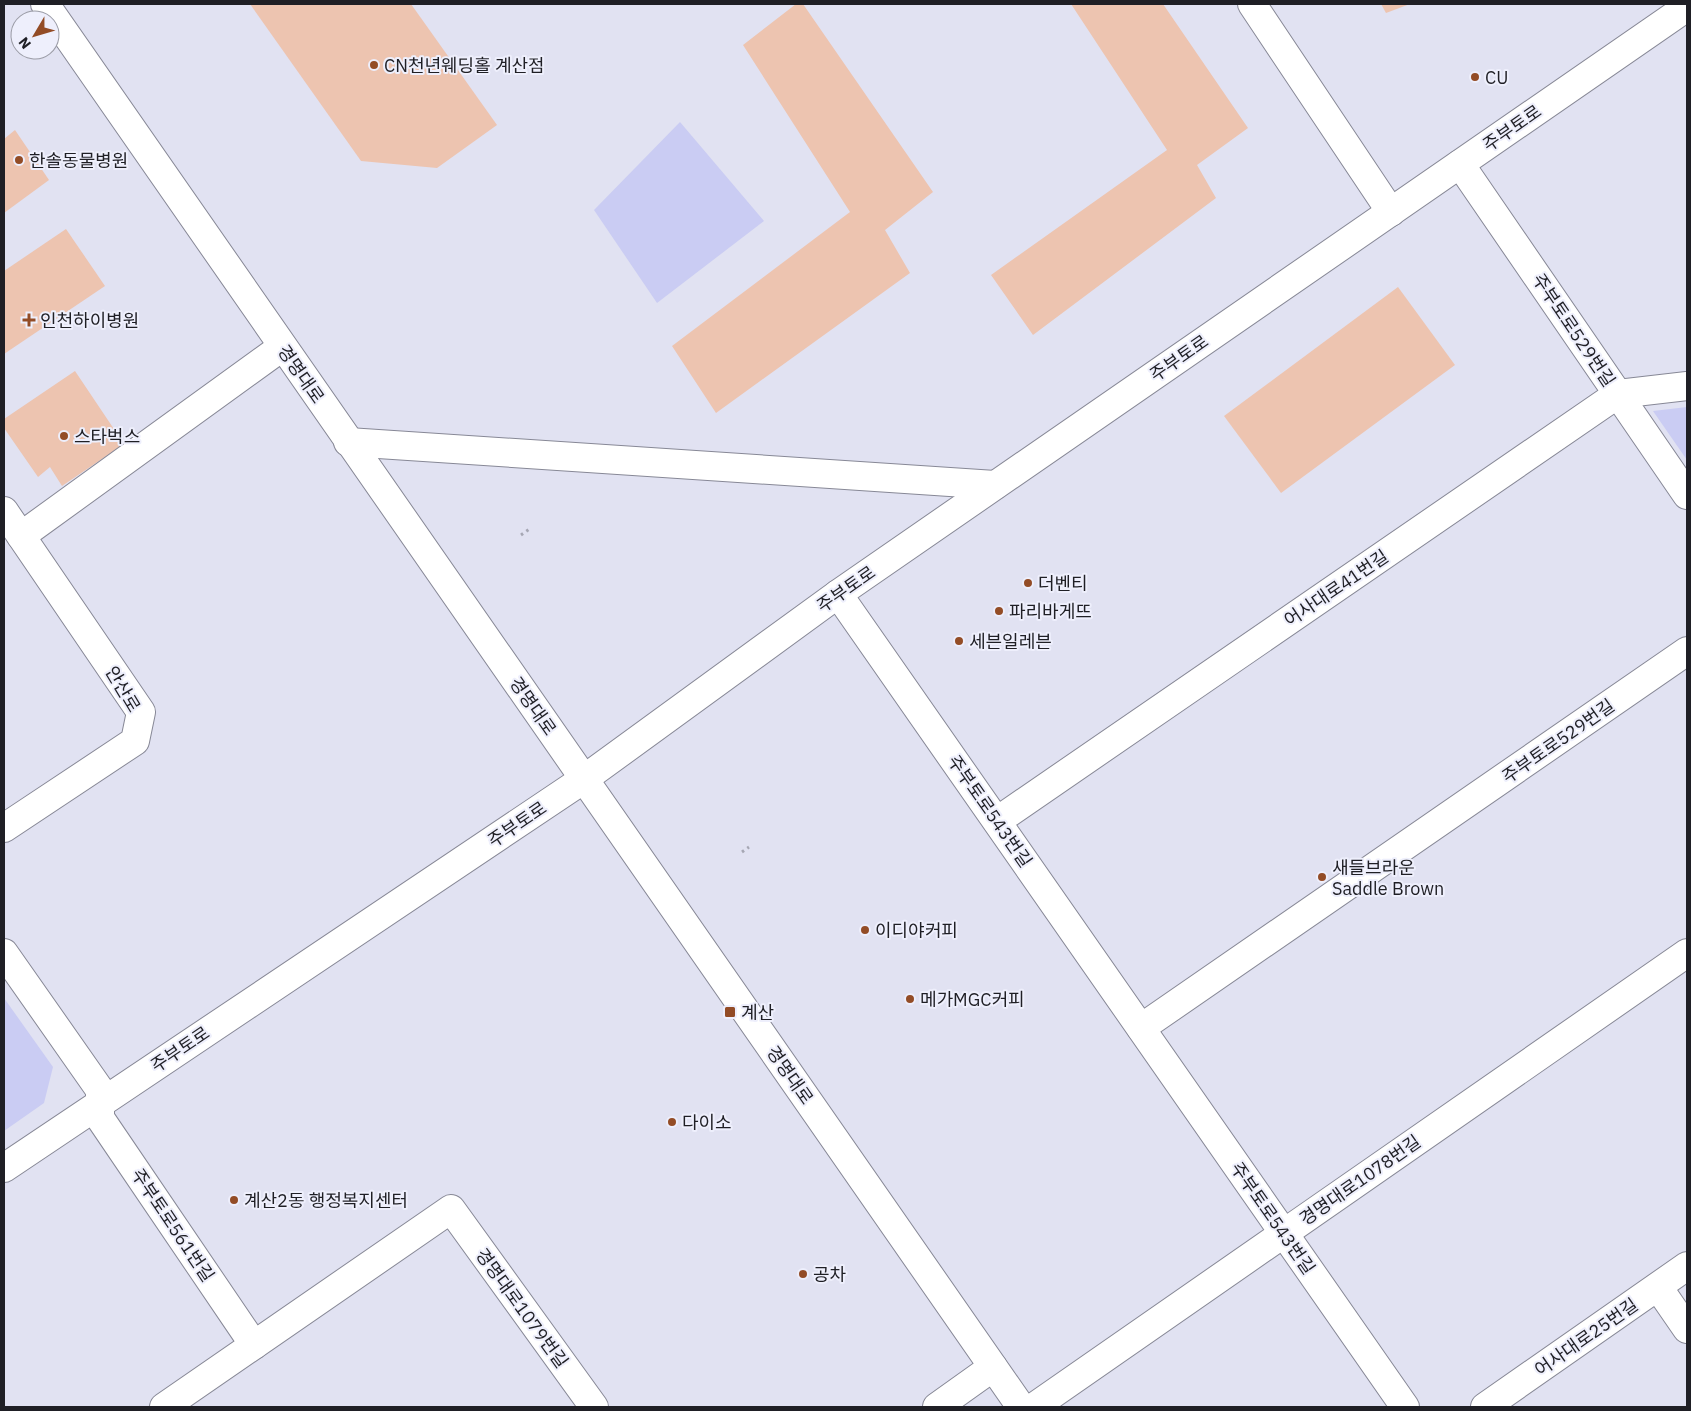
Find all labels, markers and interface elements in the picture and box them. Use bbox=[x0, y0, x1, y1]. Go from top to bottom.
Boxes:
north arrow bbox=[10, 10, 60, 60]
text: N bbox=[15, 33, 35, 53]
place label: CN천년웨딩홀 계산점 bbox=[384, 54, 545, 77]
marker: CN천년웨딩홀 계산점 bbox=[368, 59, 380, 71]
place label: CU bbox=[1485, 66, 1508, 89]
marker: CU bbox=[1469, 71, 1481, 83]
street label: 주부토로 bbox=[1478, 100, 1546, 156]
place label: 한솔동물병원 bbox=[29, 149, 128, 172]
marker: 한솔동물병원 bbox=[13, 154, 25, 166]
street label: 주부토로529번길 bbox=[1528, 269, 1620, 391]
place label: 인천하이병원 bbox=[40, 309, 139, 332]
marker: 인천하이병원 bbox=[22, 313, 36, 327]
street label: 주부토로 bbox=[1145, 330, 1213, 386]
street label: 경명대로 bbox=[273, 340, 329, 408]
place label: 스타벅스 bbox=[74, 425, 140, 448]
marker: 스타벅스 bbox=[58, 430, 70, 442]
street label: 어사대로41번길 bbox=[1279, 545, 1393, 631]
street label: 주부토로 bbox=[812, 561, 880, 617]
place label: 더벤티 bbox=[1038, 572, 1088, 595]
marker: 더벤티 bbox=[1022, 577, 1034, 589]
place label: 파리바게뜨 bbox=[1009, 600, 1092, 623]
marker: 파리바게뜨 bbox=[993, 605, 1005, 617]
place label: 세븐일레븐 bbox=[969, 630, 1052, 653]
marker: 세븐일레븐 bbox=[953, 635, 965, 647]
street label: 안산로 bbox=[100, 662, 146, 716]
street label: 경명대로 bbox=[505, 672, 561, 740]
street label: 주부토로529번길 bbox=[1497, 694, 1619, 788]
street label: 주부토로543번길 bbox=[943, 750, 1037, 872]
street label: 주부토로 bbox=[483, 796, 551, 852]
place label: 새들브라운 Saddle Brown bbox=[1332, 856, 1444, 900]
marker: 새들브라운 Saddle Brown bbox=[1316, 871, 1328, 883]
place label: 이디야커피 bbox=[875, 919, 958, 942]
marker: 이디야커피 bbox=[859, 924, 871, 936]
place label: 메가MGC커피 bbox=[920, 988, 1025, 1011]
marker: 메가MGC커피 bbox=[904, 993, 916, 1005]
place label: 계산 bbox=[741, 1001, 774, 1024]
marker: 계산 bbox=[723, 1005, 737, 1019]
street label: 주부토로 bbox=[146, 1021, 214, 1077]
street label: 경명대로 bbox=[762, 1041, 818, 1109]
place label: 다이소 bbox=[682, 1111, 732, 1134]
marker: 다이소 bbox=[666, 1116, 678, 1128]
street label: 경명대로1078번길 bbox=[1295, 1130, 1425, 1230]
street label: 주부토로543번길 bbox=[1226, 1157, 1320, 1279]
street label: 주부토로561번길 bbox=[127, 1164, 219, 1286]
place label: 계산2동 행정복지센터 bbox=[244, 1189, 408, 1212]
marker: 계산2동 행정복지센터 bbox=[228, 1194, 240, 1206]
street label: 경명대로1079번길 bbox=[471, 1244, 573, 1372]
place label: 공차 bbox=[813, 1263, 847, 1286]
marker: 공차 bbox=[797, 1268, 809, 1280]
street label: 어사대로25번길 bbox=[1530, 1293, 1642, 1381]

